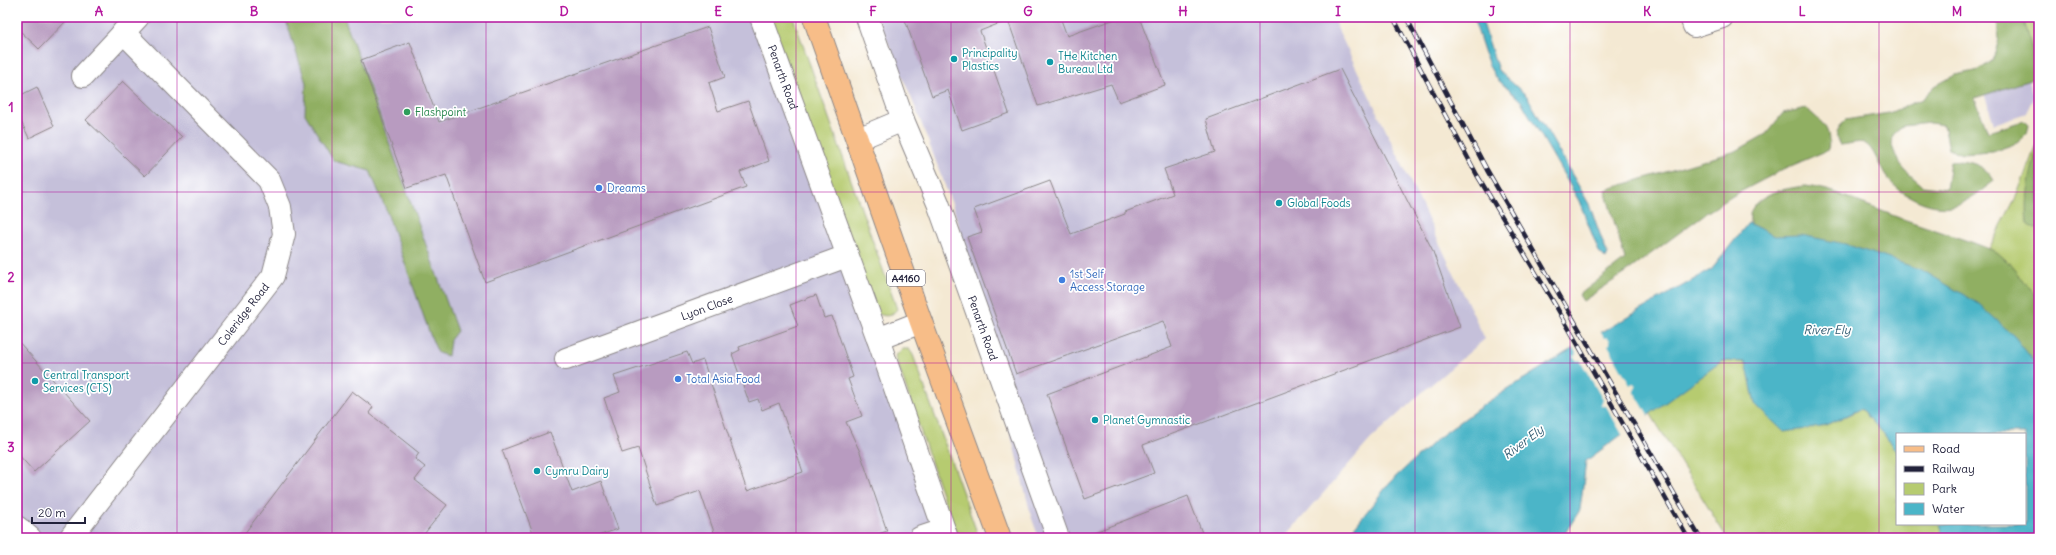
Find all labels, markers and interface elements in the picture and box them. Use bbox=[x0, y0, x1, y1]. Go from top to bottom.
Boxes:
text: A bbox=[95, 3, 104, 20]
text: B bbox=[250, 3, 259, 20]
text: C bbox=[405, 3, 414, 20]
text: D bbox=[559, 3, 569, 20]
text: E bbox=[714, 3, 722, 20]
text: F bbox=[869, 3, 877, 20]
text: G bbox=[1023, 3, 1033, 20]
text: H bbox=[1178, 3, 1188, 20]
text: I bbox=[1335, 3, 1341, 20]
text: J bbox=[1489, 3, 1496, 20]
text: K bbox=[1643, 3, 1652, 20]
text: L bbox=[1798, 3, 1806, 20]
text: M bbox=[1952, 3, 1962, 20]
street label: Penarth Road bbox=[765, 43, 801, 112]
place label: Principality Plastics bbox=[962, 46, 1017, 73]
place label: THe Kitchen Bureau Ltd bbox=[1058, 49, 1117, 76]
marker: Principality Plastics bbox=[949, 54, 959, 64]
marker: THe Kitchen Bureau Ltd bbox=[1045, 57, 1055, 67]
text: 1 bbox=[8, 99, 14, 116]
place label: Flashpoint bbox=[415, 105, 467, 119]
marker: Flashpoint bbox=[402, 107, 412, 117]
place label: Dreams bbox=[607, 181, 646, 195]
marker: Dreams bbox=[594, 183, 604, 193]
place label: Global Foods bbox=[1287, 196, 1351, 210]
marker: Global Foods bbox=[1274, 198, 1284, 208]
place label: 1st Self Access Storage bbox=[1070, 267, 1145, 294]
text: 2 bbox=[7, 269, 15, 286]
road number: A4160 bbox=[887, 270, 925, 286]
marker: 1st Self Access Storage bbox=[1057, 275, 1067, 285]
street label: Coleridge Road bbox=[215, 280, 272, 349]
street label: Lyon Close bbox=[679, 291, 735, 323]
street label: Penarth Road bbox=[965, 294, 1001, 363]
water label: River Ely bbox=[1804, 322, 1852, 337]
place label: Central Transport Services (CTS) bbox=[43, 368, 130, 395]
place label: Total Asia Food bbox=[686, 372, 761, 386]
marker: Total Asia Food bbox=[673, 374, 683, 384]
marker: Central Transport Services (CTS) bbox=[30, 376, 40, 386]
place label: Planet Gymnastic bbox=[1103, 413, 1191, 427]
marker: Planet Gymnastic bbox=[1090, 415, 1100, 425]
water label: River Ely bbox=[1500, 421, 1547, 462]
legend bbox=[1896, 433, 2026, 525]
text: 3 bbox=[7, 439, 15, 456]
text: Road bbox=[1932, 441, 1960, 456]
text: Railway bbox=[1932, 461, 1975, 476]
place label: Cymru Dairy bbox=[545, 464, 609, 478]
marker: Cymru Dairy bbox=[532, 466, 542, 476]
text: Park bbox=[1932, 481, 1957, 496]
scale bar bbox=[32, 499, 85, 525]
text: Water bbox=[1932, 501, 1965, 516]
text: 20 m bbox=[38, 505, 66, 520]

